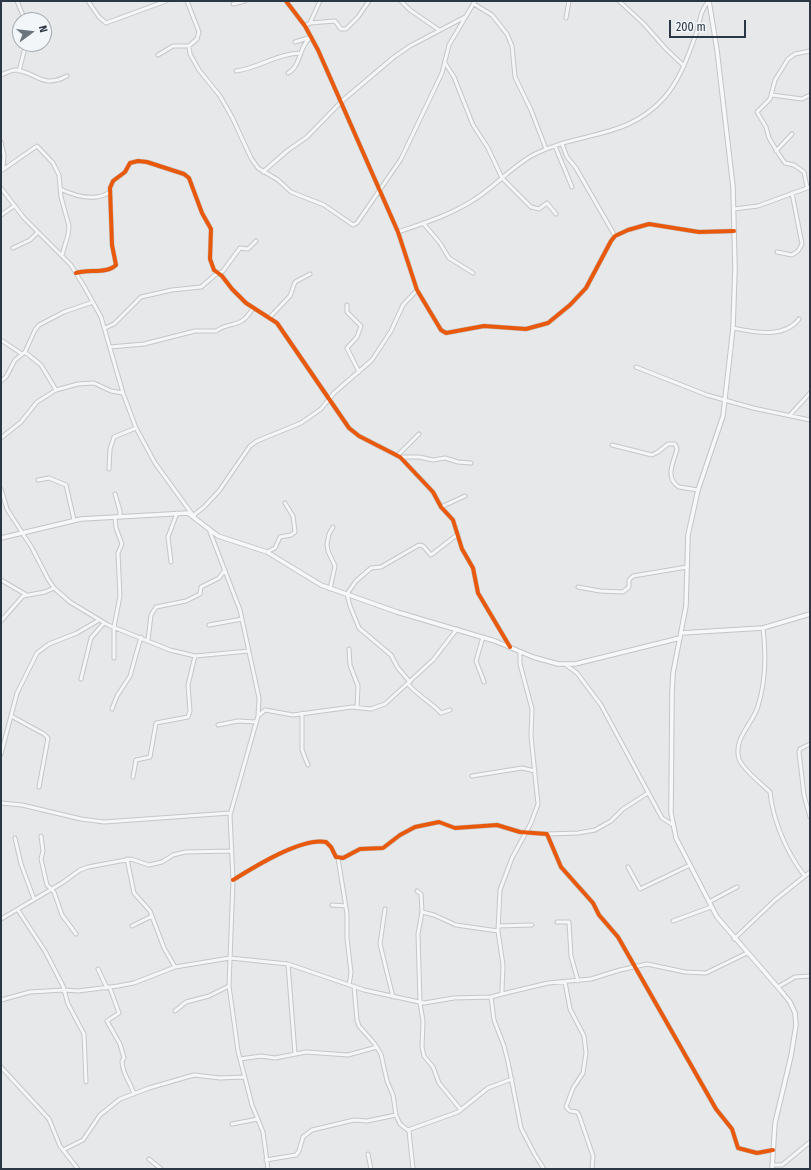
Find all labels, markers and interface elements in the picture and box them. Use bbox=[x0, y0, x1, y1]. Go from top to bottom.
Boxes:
north arrow bbox=[12, 12, 52, 52]
scale bar bbox=[671, 12, 748, 38]
text: 200 m bbox=[676, 20, 706, 34]
text: N bbox=[36, 24, 50, 34]

